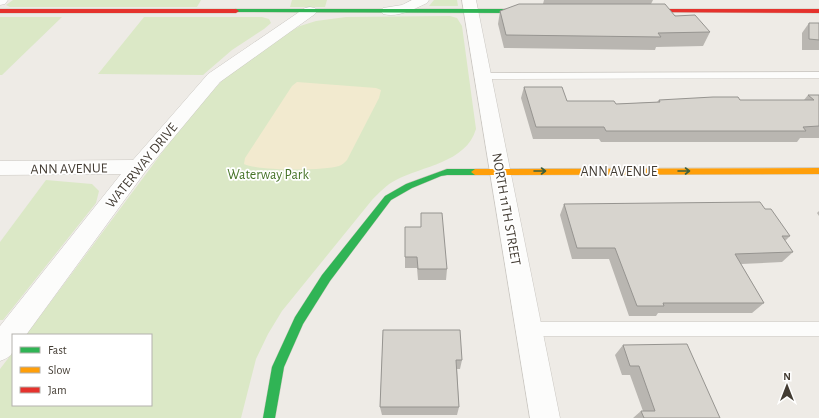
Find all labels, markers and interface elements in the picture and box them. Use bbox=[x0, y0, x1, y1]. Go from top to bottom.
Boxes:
street label: WATERWAY DRIVE bbox=[103, 120, 180, 211]
street label: NORTH 11TH STREET bbox=[489, 152, 523, 267]
street label: ANN AVENUE bbox=[30, 161, 108, 177]
street label: ANN AVENUE bbox=[580, 165, 658, 179]
one-way arrow bbox=[533, 167, 546, 175]
one-way arrow bbox=[677, 167, 690, 175]
park label: Waterway Park bbox=[227, 168, 309, 182]
legend bbox=[12, 334, 152, 406]
text: Fast bbox=[48, 344, 67, 356]
text: Slow bbox=[48, 364, 70, 376]
north arrow bbox=[767, 366, 807, 406]
text: N bbox=[783, 371, 791, 382]
text: Jam bbox=[48, 384, 67, 396]

